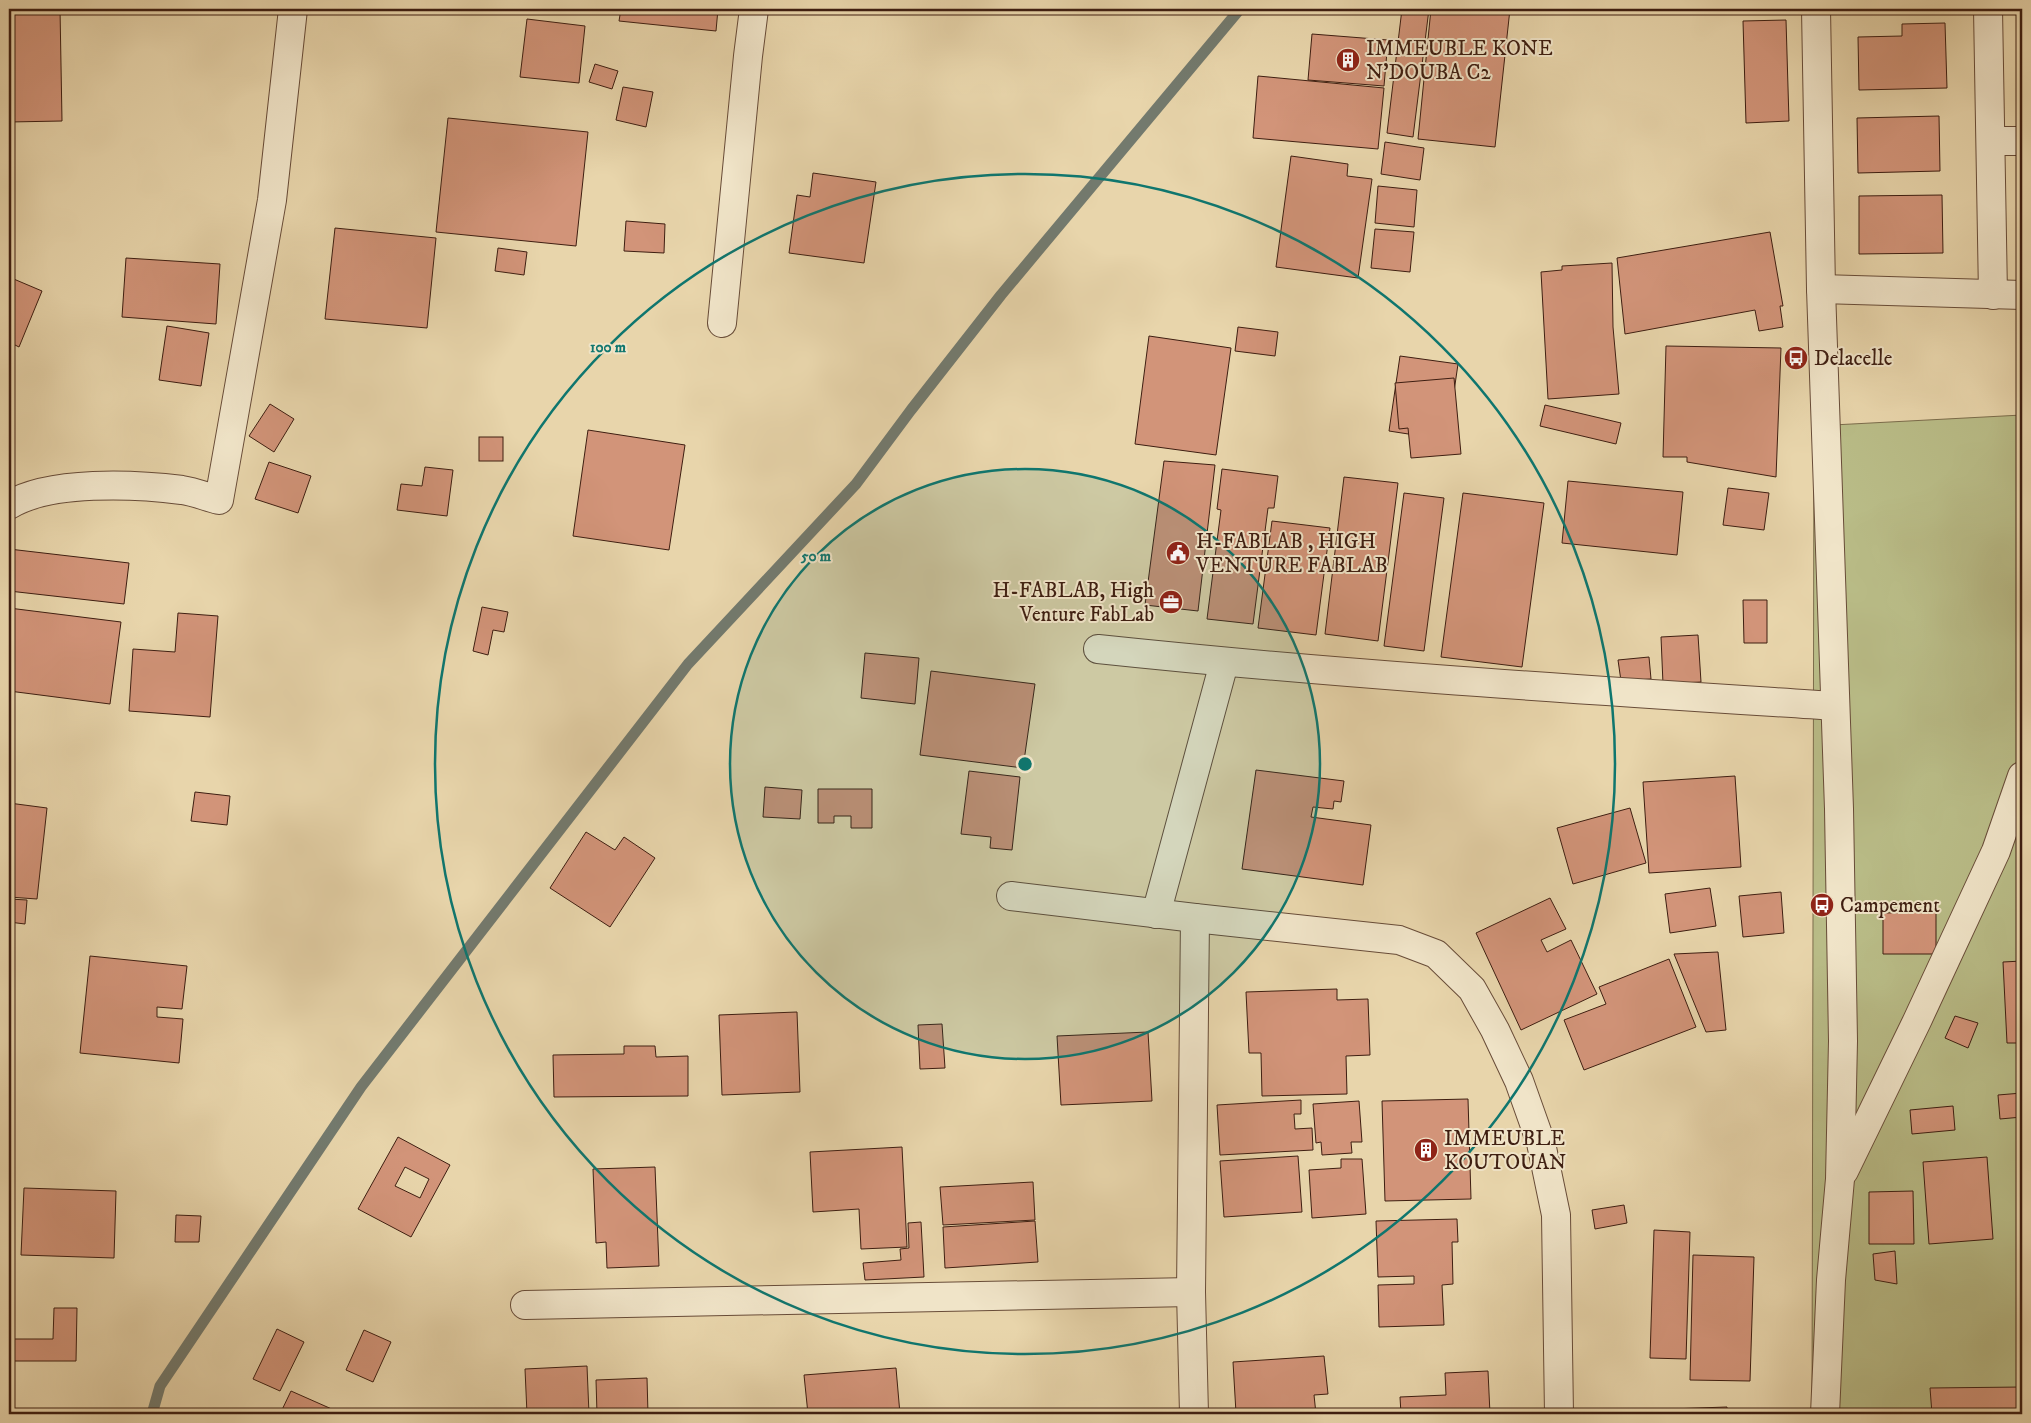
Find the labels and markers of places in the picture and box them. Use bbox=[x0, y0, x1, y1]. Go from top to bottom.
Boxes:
place label: IMMEUBLE KONE N'DOUBA C2 bbox=[1366, 36, 1553, 86]
building icon: IMMEUBLE KONE N'DOUBA C2 bbox=[1335, 47, 1361, 73]
bus stop icon: Delacelle bbox=[1783, 345, 1809, 371]
place label: Delacelle bbox=[1814, 346, 1893, 372]
place label: H-FABLAB , HIGH VENTURE FABLAB bbox=[1195, 529, 1388, 579]
public building icon: H-FABLAB , HIGH VENTURE FABLAB bbox=[1165, 540, 1191, 566]
place label: H-FABLAB, High Venture FabLab bbox=[993, 578, 1154, 628]
office icon: H-FABLAB, High Venture FabLab bbox=[1158, 589, 1184, 615]
centre of rings bbox=[1016, 755, 1034, 773]
bus stop icon: Campement bbox=[1809, 892, 1835, 918]
place label: Campement bbox=[1840, 893, 1940, 919]
place label: IMMEUBLE KOUTOUAN bbox=[1444, 1126, 1566, 1176]
building icon: IMMEUBLE KOUTOUAN bbox=[1413, 1137, 1439, 1163]

